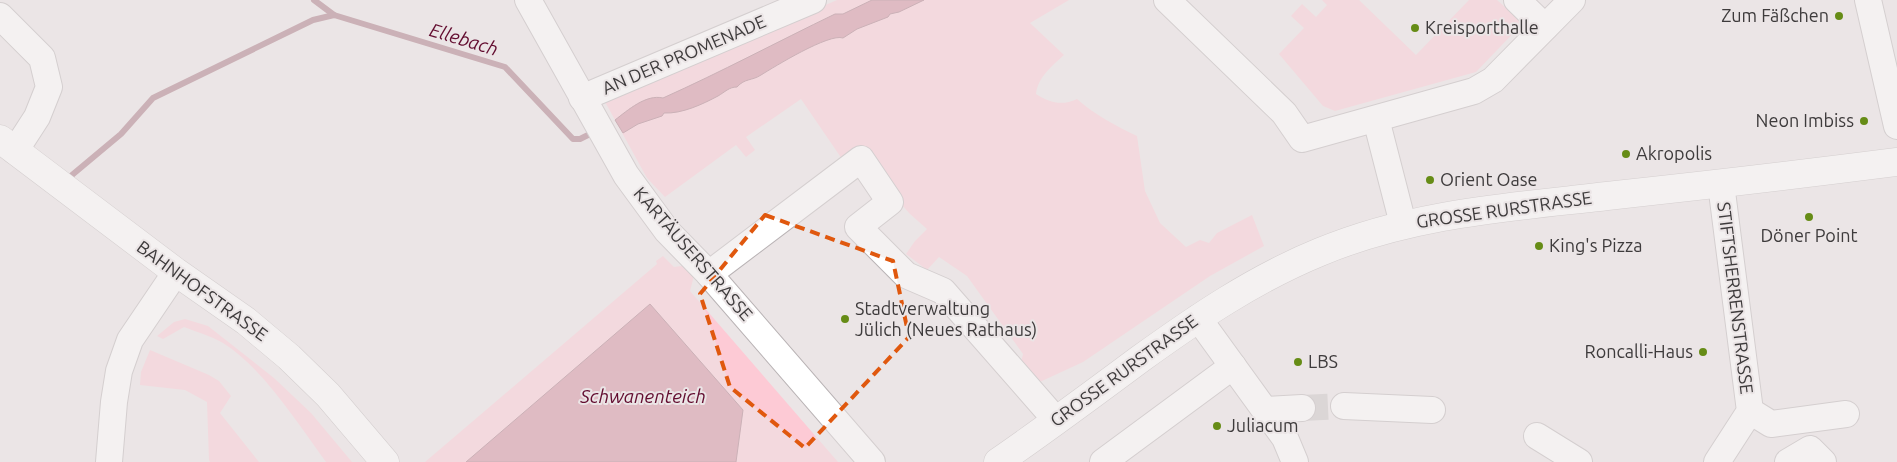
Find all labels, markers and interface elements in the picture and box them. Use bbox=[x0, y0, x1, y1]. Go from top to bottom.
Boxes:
place label: Zum Fäßchen bbox=[1721, 5, 1829, 25]
marker: Zum Fäßchen bbox=[1833, 10, 1845, 22]
street label: AN DER PROMENADE bbox=[599, 11, 768, 98]
place label: Kreisporthalle bbox=[1425, 17, 1539, 37]
water label: Ellebach bbox=[427, 18, 501, 60]
marker: Kreisporthalle bbox=[1409, 22, 1421, 34]
place label: Neon Imbiss bbox=[1756, 110, 1854, 130]
marker: Neon Imbiss bbox=[1858, 115, 1870, 127]
place label: Akropolis bbox=[1636, 143, 1712, 163]
marker: Akropolis bbox=[1620, 148, 1632, 160]
place label: Orient Oase bbox=[1440, 169, 1538, 189]
marker: Orient Oase bbox=[1424, 174, 1436, 186]
street label: KARTÄUSERSTRASSE bbox=[630, 183, 757, 324]
street label: GROSSE RURSTRASSE bbox=[1415, 187, 1593, 231]
street label: STIFTSHERRENSTRASSE bbox=[1714, 201, 1758, 395]
marker: Döner Point bbox=[1803, 211, 1815, 223]
place label: Döner Point bbox=[1760, 225, 1858, 245]
place label: King's Pizza bbox=[1549, 235, 1643, 255]
street label: BAHNHOFSTRASSE bbox=[133, 236, 272, 344]
marker: King's Pizza bbox=[1533, 240, 1545, 252]
place label: Stadtverwaltung Jülich (Neues Rathaus) bbox=[855, 298, 1037, 340]
street label: GROSSE RURSTRASSE bbox=[1046, 310, 1201, 430]
marker: Stadtverwaltung Jülich (Neues Rathaus) bbox=[839, 313, 851, 325]
place label: Roncalli-Haus bbox=[1585, 341, 1693, 361]
marker: Roncalli-Haus bbox=[1697, 346, 1709, 358]
place label: LBS bbox=[1308, 351, 1338, 371]
marker: LBS bbox=[1292, 356, 1304, 368]
water label: Schwanenteich bbox=[579, 385, 706, 407]
place label: Juliacum bbox=[1227, 415, 1299, 435]
marker: Juliacum bbox=[1211, 420, 1223, 432]

